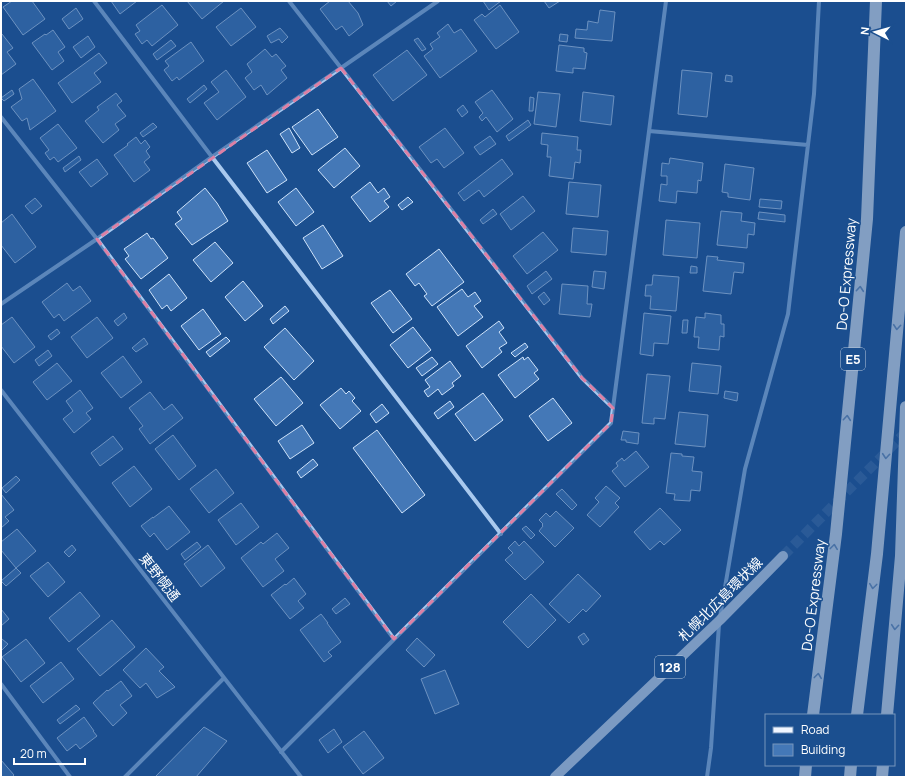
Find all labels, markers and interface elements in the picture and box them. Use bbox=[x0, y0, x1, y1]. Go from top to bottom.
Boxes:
north arrow bbox=[855, 12, 895, 52]
text: N bbox=[857, 26, 872, 36]
street label: Do-O Expressway bbox=[832, 216, 860, 331]
one-way arrow bbox=[855, 286, 864, 292]
one-way arrow bbox=[893, 324, 902, 330]
road number: E5 bbox=[841, 348, 865, 370]
one-way arrow bbox=[843, 415, 852, 421]
one-way arrow bbox=[881, 453, 890, 459]
street label: Do-O Expressway bbox=[797, 537, 829, 652]
one-way arrow bbox=[830, 544, 839, 550]
street label: 東野幌通 bbox=[135, 549, 185, 605]
street label: 札幌北広島環状線 bbox=[674, 553, 766, 645]
one-way arrow bbox=[869, 583, 878, 589]
one-way arrow bbox=[890, 624, 899, 630]
road number: 128 bbox=[655, 656, 685, 678]
one-way arrow bbox=[813, 673, 822, 679]
legend bbox=[765, 714, 895, 766]
text: Road bbox=[801, 721, 829, 738]
scale bar bbox=[14, 740, 85, 766]
text: Building bbox=[801, 741, 845, 758]
text: 20 m bbox=[20, 745, 47, 762]

